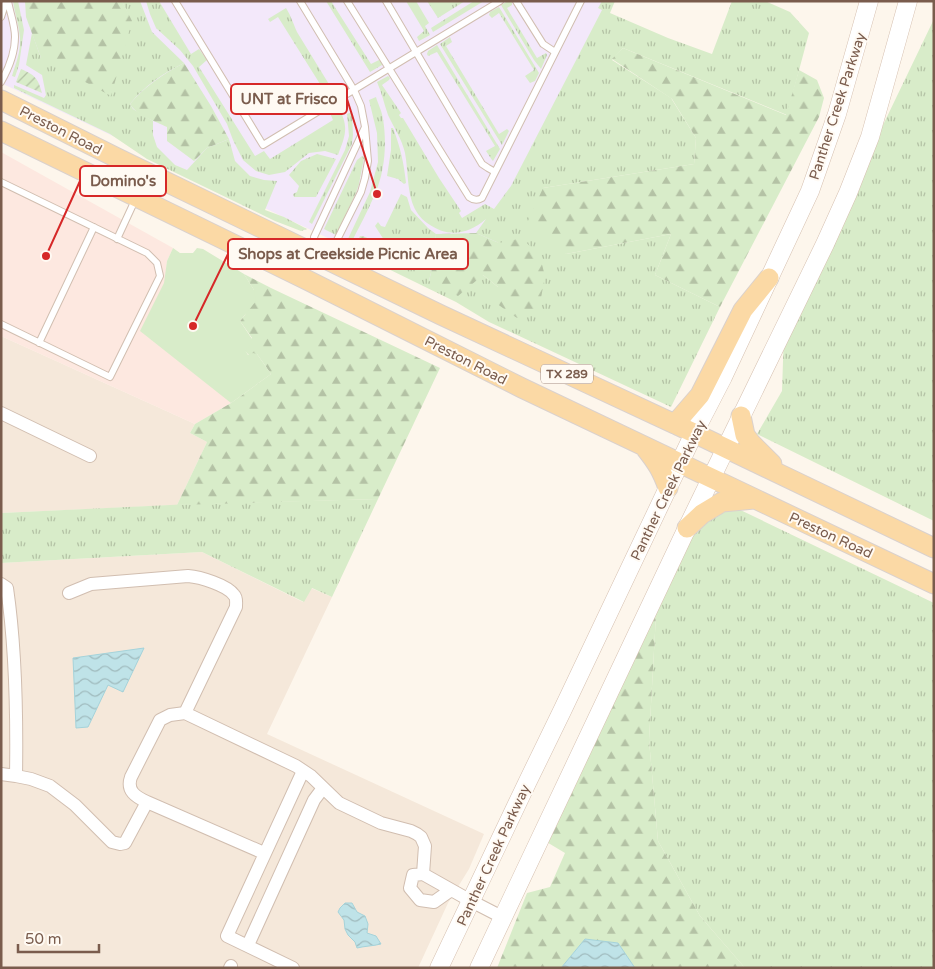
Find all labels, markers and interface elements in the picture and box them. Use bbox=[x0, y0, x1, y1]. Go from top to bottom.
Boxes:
street label: Panther Creek Parkway bbox=[806, 30, 870, 182]
callout: UNT at Frisco bbox=[231, 84, 347, 114]
text: UNT at Frisco bbox=[241, 90, 337, 108]
street label: Preston Road bbox=[17, 102, 105, 158]
callout: Domino's bbox=[80, 166, 166, 196]
text: Domino's bbox=[90, 172, 156, 190]
callout: Shops at Creekside Picnic Area bbox=[228, 239, 468, 269]
text: Shops at Creekside Picnic Area bbox=[238, 245, 458, 264]
street label: Preston Road bbox=[422, 332, 510, 388]
road number: TX 289 bbox=[541, 364, 593, 384]
street label: Panther Creek Parkway bbox=[627, 417, 710, 563]
street label: Preston Road bbox=[786, 509, 875, 562]
street label: Panther Creek Parkway bbox=[453, 781, 534, 929]
scale bar bbox=[18, 922, 99, 954]
text: 50 m bbox=[25, 930, 62, 948]

